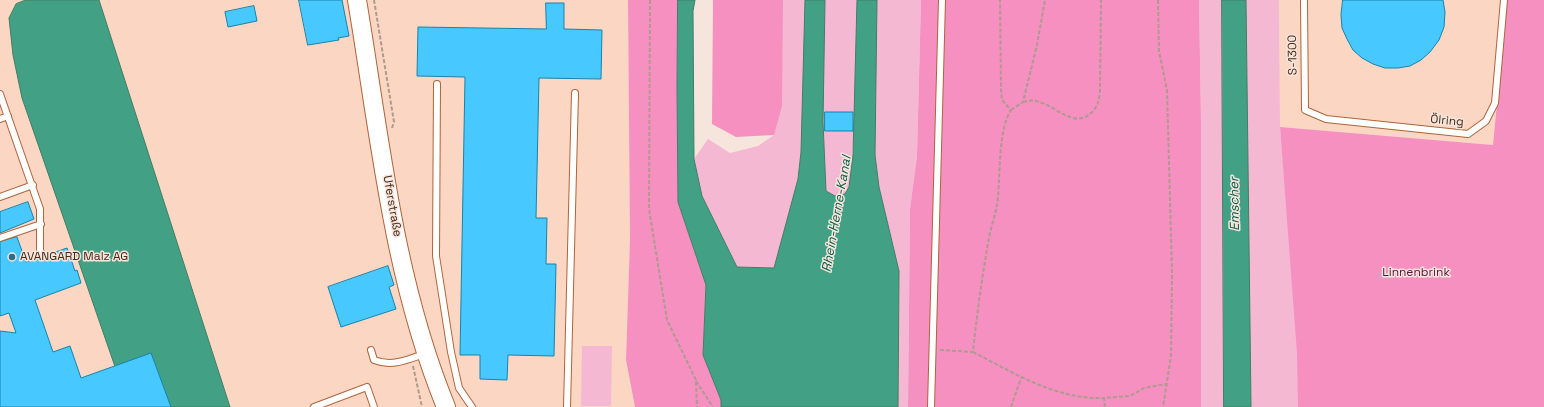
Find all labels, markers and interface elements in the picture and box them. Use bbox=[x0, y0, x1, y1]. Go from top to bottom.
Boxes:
street label: S-1300 bbox=[1285, 35, 1301, 75]
street label: Ölring bbox=[1430, 112, 1464, 130]
water label: Rhein-Herne-Kanal bbox=[819, 155, 855, 273]
street label: Uferstraße bbox=[380, 174, 404, 238]
water label: Emscher bbox=[1227, 177, 1243, 231]
place label: AVANGARD Malz AG bbox=[20, 250, 128, 264]
marker: AVANGARD Malz AG bbox=[7, 252, 17, 262]
park label: Linnenbrink bbox=[1382, 266, 1450, 280]

